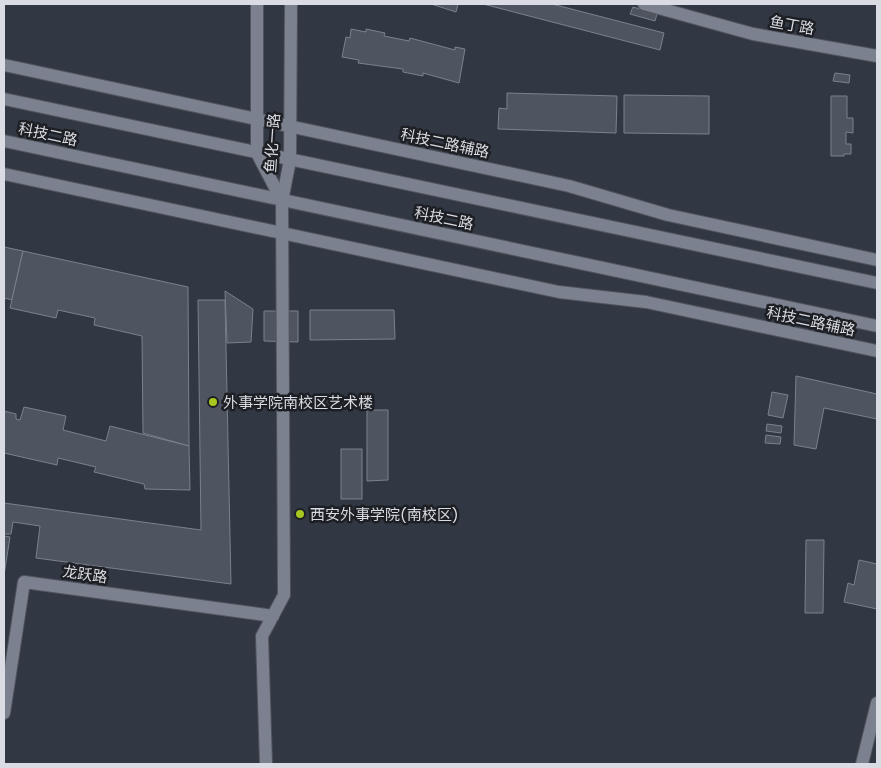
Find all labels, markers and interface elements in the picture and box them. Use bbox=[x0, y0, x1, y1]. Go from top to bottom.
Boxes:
street label: 鱼丁路 bbox=[768, 11, 816, 39]
street label: 鱼化一路 bbox=[259, 112, 285, 174]
street label: 科技二路 bbox=[16, 117, 80, 151]
street label: 科技二路辅路 bbox=[399, 123, 491, 163]
street label: 科技二路 bbox=[412, 201, 476, 235]
street label: 科技二路辅路 bbox=[765, 301, 857, 341]
place label: 外事学院南校区艺术楼 bbox=[223, 392, 373, 413]
marker: 外事学院南校区艺术楼 bbox=[207, 396, 219, 408]
place label: 西安外事学院(南校区) bbox=[310, 504, 459, 525]
marker: 西安外事学院(南校区) bbox=[294, 508, 306, 520]
street label: 龙跃路 bbox=[61, 560, 109, 588]

